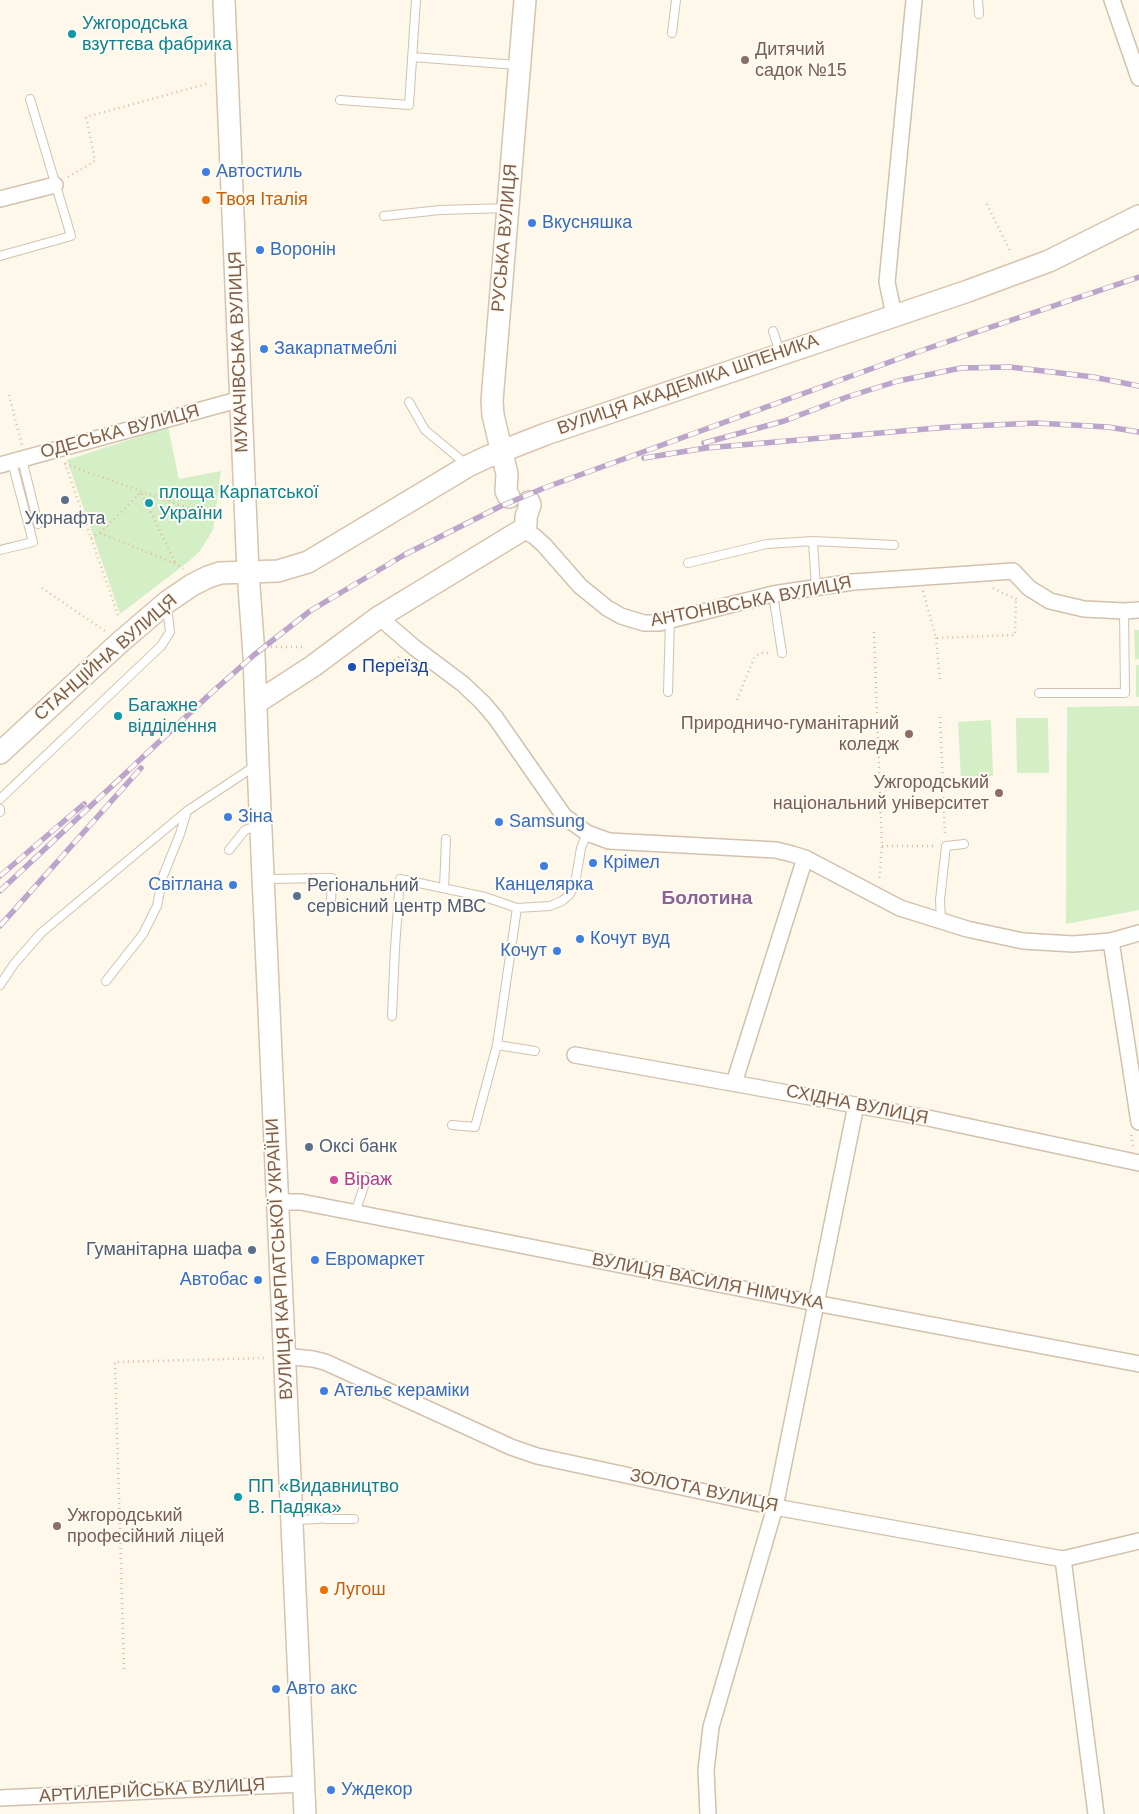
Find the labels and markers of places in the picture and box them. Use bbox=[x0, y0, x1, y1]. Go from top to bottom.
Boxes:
place label: Ужгородська взуттєва фабрика bbox=[82, 13, 232, 56]
marker: Ужгородська взуттєва фабрика bbox=[66, 28, 78, 40]
place label: Дитячий садок №15 bbox=[755, 39, 847, 82]
marker: Дитячий садок №15 bbox=[739, 54, 751, 66]
place label: Автостиль bbox=[216, 161, 302, 183]
marker: Автостиль bbox=[200, 166, 212, 178]
place label: Твоя Італія bbox=[216, 189, 308, 211]
marker: Твоя Італія bbox=[200, 194, 212, 206]
place label: Вкусняшка bbox=[542, 212, 632, 234]
marker: Вкусняшка bbox=[526, 217, 538, 229]
place label: Воронін bbox=[270, 239, 336, 261]
marker: Воронін bbox=[254, 244, 266, 256]
place label: Закарпатмеблі bbox=[274, 338, 397, 360]
marker: Закарпатмеблі bbox=[258, 343, 270, 355]
place label: площа Карпатської України bbox=[159, 482, 319, 524]
marker: Укрнафта bbox=[59, 494, 71, 506]
marker: площа Карпатської України bbox=[143, 497, 155, 509]
place label: Укрнафта bbox=[25, 508, 105, 530]
place label: Переїзд bbox=[362, 656, 428, 678]
marker: Переїзд bbox=[346, 661, 358, 673]
place label: Багажне відділення bbox=[128, 695, 217, 738]
marker: Багажне відділення bbox=[112, 710, 124, 722]
place label: Природничо-гуманітарний коледж bbox=[681, 713, 899, 756]
marker: Природничо-гуманітарний коледж bbox=[903, 728, 915, 740]
place label: Ужгородський національний університет bbox=[773, 772, 989, 814]
marker: Ужгородський національний університет bbox=[993, 787, 1005, 799]
place label: Зіна bbox=[238, 806, 273, 828]
marker: Зіна bbox=[222, 811, 234, 823]
place label: Samsung bbox=[509, 811, 585, 833]
marker: Samsung bbox=[493, 816, 505, 828]
place label: Крімел bbox=[603, 852, 660, 874]
marker: Крімел bbox=[587, 857, 599, 869]
marker: Канцелярка bbox=[538, 860, 550, 872]
place label: Світлана bbox=[148, 874, 223, 896]
place label: Канцелярка bbox=[495, 874, 593, 896]
place label: Регіональний сервісний центр МВС bbox=[307, 875, 486, 918]
marker: Світлана bbox=[227, 879, 239, 891]
marker: Регіональний сервісний центр МВС bbox=[291, 890, 303, 902]
place label: Кочут вуд bbox=[590, 928, 670, 950]
marker: Кочут вуд bbox=[574, 933, 586, 945]
place label: Кочут bbox=[500, 940, 547, 962]
marker: Кочут bbox=[551, 945, 563, 957]
place label: Оксі банк bbox=[319, 1136, 397, 1158]
marker: Оксі банк bbox=[303, 1141, 315, 1153]
place label: Віраж bbox=[344, 1169, 392, 1191]
marker: Віраж bbox=[328, 1174, 340, 1186]
place label: Гуманітарна шафа bbox=[86, 1239, 242, 1261]
marker: Гуманітарна шафа bbox=[246, 1244, 258, 1256]
place label: Евромаркет bbox=[325, 1249, 425, 1271]
marker: Евромаркет bbox=[309, 1254, 321, 1266]
place label: Автобас bbox=[180, 1269, 248, 1291]
marker: Автобас bbox=[252, 1274, 264, 1286]
place label: Ательє кераміки bbox=[334, 1380, 470, 1402]
marker: Ательє кераміки bbox=[318, 1385, 330, 1397]
place label: ПП «Видавництво В. Падяка» bbox=[248, 1476, 399, 1518]
marker: ПП «Видавництво В. Падяка» bbox=[232, 1491, 244, 1503]
place label: Ужгородський професійний ліцей bbox=[67, 1505, 224, 1548]
marker: Ужгородський професійний ліцей bbox=[51, 1520, 63, 1532]
place label: Лугош bbox=[334, 1579, 386, 1601]
marker: Лугош bbox=[318, 1584, 330, 1596]
place label: Авто акс bbox=[286, 1678, 357, 1700]
marker: Авто акс bbox=[270, 1683, 282, 1695]
place label: Уждекор bbox=[341, 1779, 412, 1801]
marker: Уждекор bbox=[325, 1784, 337, 1796]

